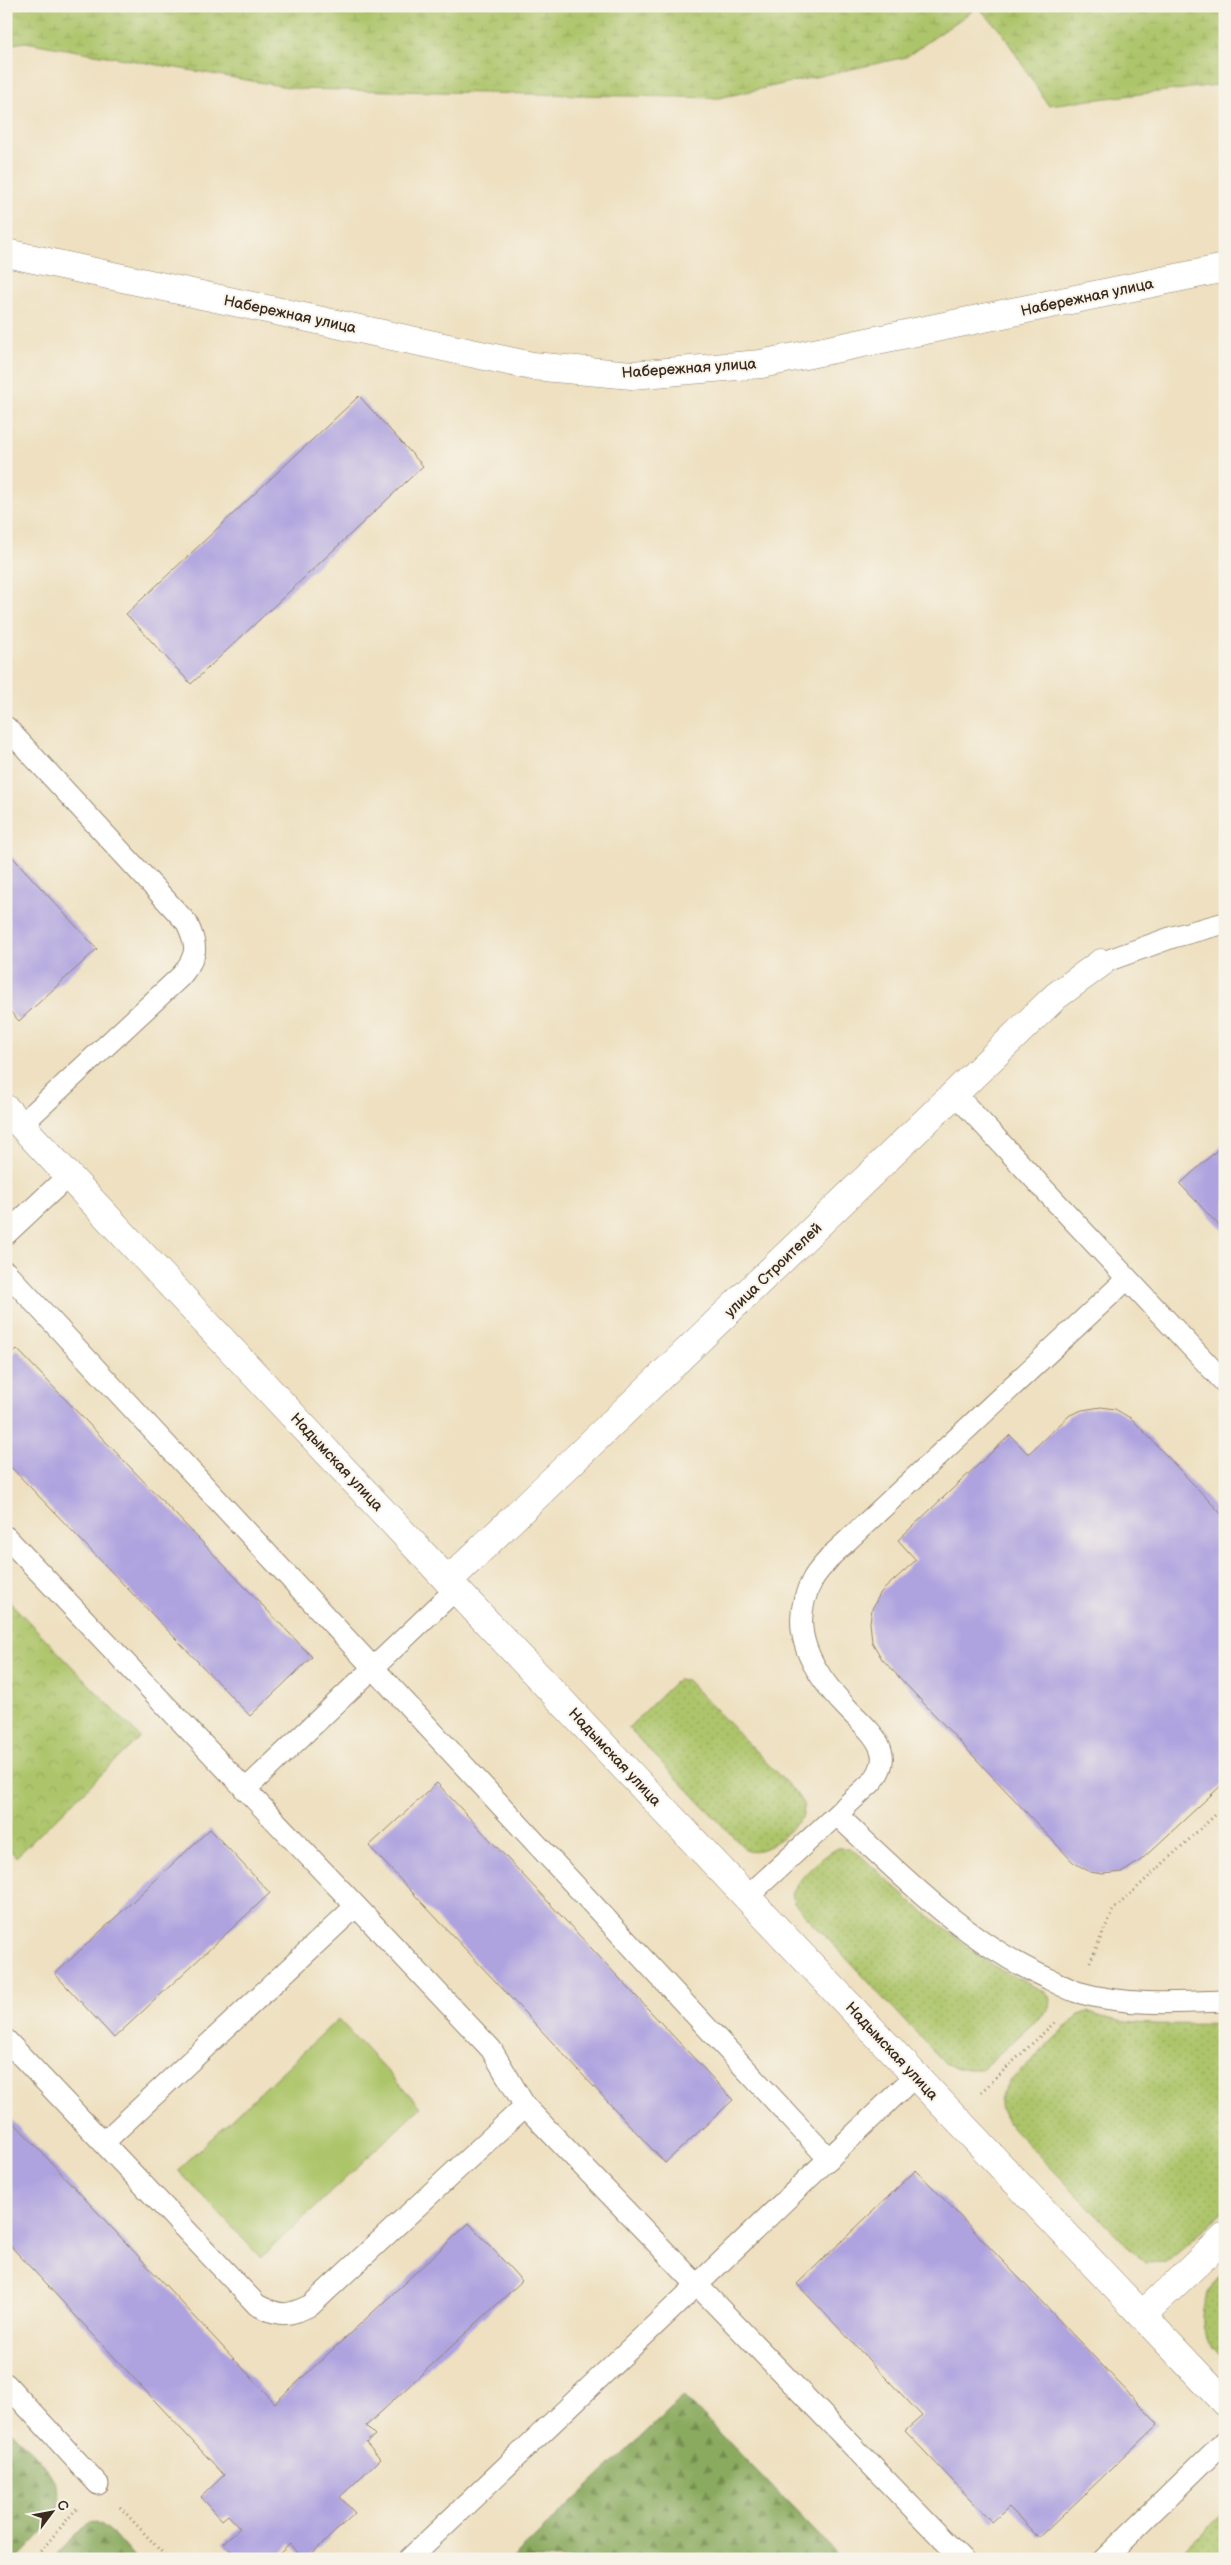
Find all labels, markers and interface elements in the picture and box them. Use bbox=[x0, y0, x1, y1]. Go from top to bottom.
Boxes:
street label: Набережная улица bbox=[1019, 274, 1155, 321]
street label: Набережная улица bbox=[222, 291, 358, 338]
street label: Набережная улица bbox=[621, 354, 757, 383]
street label: улица Строителей bbox=[721, 1219, 826, 1322]
street label: Надымская улица bbox=[286, 1409, 387, 1516]
street label: Надымская улица bbox=[564, 1704, 665, 1811]
street label: Надымская улица bbox=[841, 1998, 942, 2105]
north arrow bbox=[28, 2488, 78, 2538]
text: С bbox=[53, 2497, 73, 2514]

